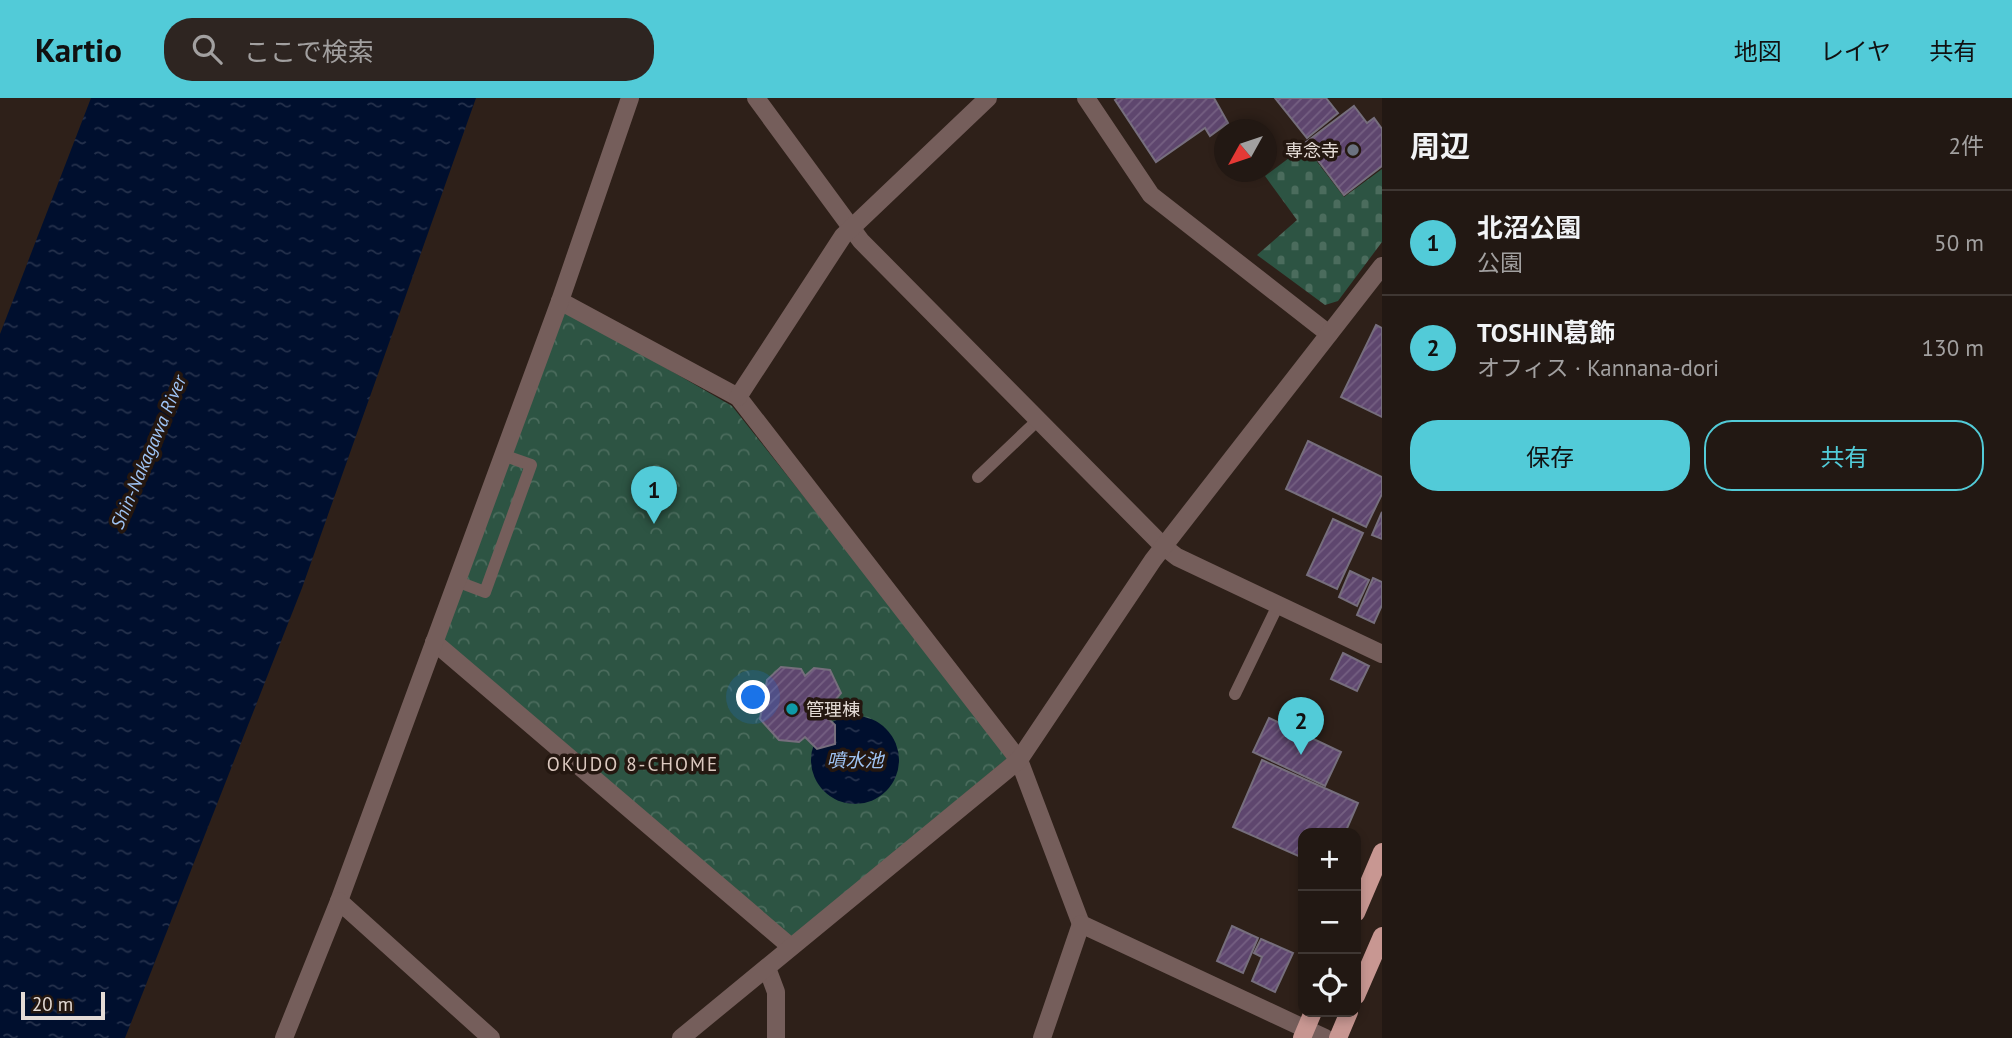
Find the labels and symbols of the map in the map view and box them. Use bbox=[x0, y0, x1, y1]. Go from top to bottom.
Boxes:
north arrow bbox=[1214, 119, 1277, 182]
place label: 専念寺 bbox=[1285, 139, 1339, 162]
marker: 専念寺 bbox=[1345, 142, 1361, 158]
water label: Shin-Nakagawa River bbox=[105, 370, 192, 532]
pin: 1 bbox=[631, 466, 677, 524]
your location bbox=[736, 680, 770, 714]
pin: 2 bbox=[1278, 697, 1324, 755]
place label: 管理棟 bbox=[806, 698, 860, 721]
marker: 管理棟 bbox=[784, 701, 800, 717]
water label: 噴水池 bbox=[826, 748, 885, 772]
district label: OKUDO 8-CHOME bbox=[547, 752, 719, 776]
scale bar bbox=[21, 989, 105, 1021]

